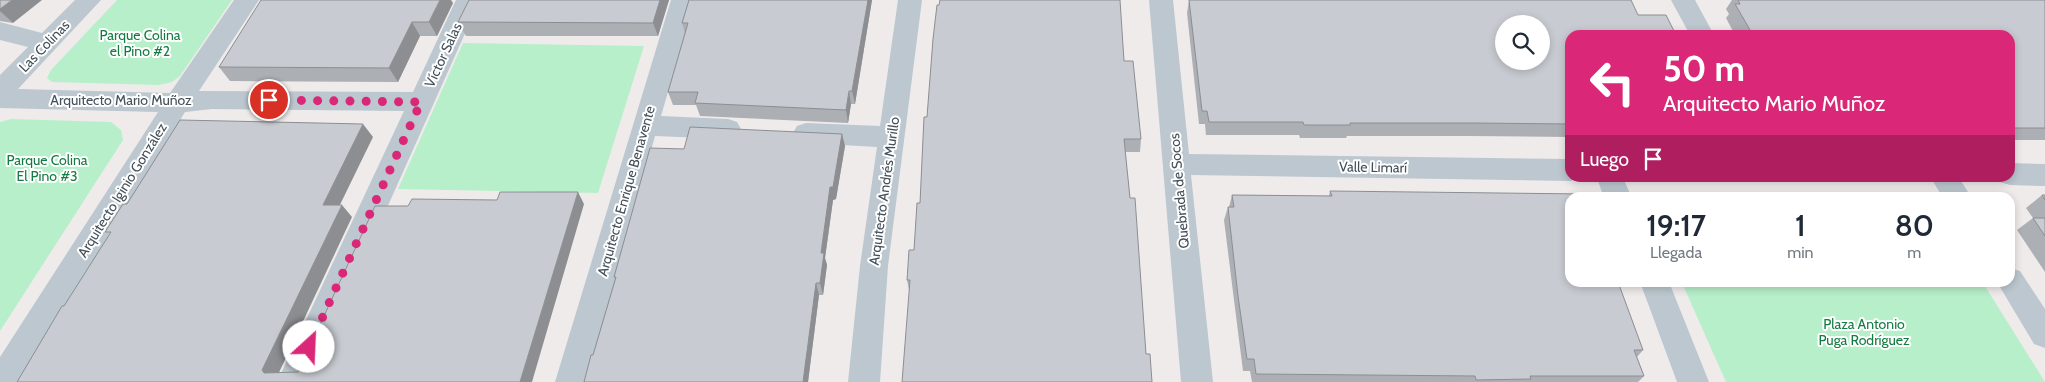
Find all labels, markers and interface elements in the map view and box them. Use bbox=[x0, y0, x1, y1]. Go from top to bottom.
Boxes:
map controls bbox=[1495, 15, 1550, 70]
button: search bbox=[1495, 15, 1550, 70]
street label: Las Colinas bbox=[15, 16, 73, 76]
street label: Víctor Salas bbox=[420, 20, 466, 90]
park label: Parque Colina el Pino #2 bbox=[99, 26, 181, 60]
text: 50 m bbox=[1663, 47, 1745, 90]
icon: left bbox=[1580, 50, 1645, 115]
pin bbox=[248, 79, 290, 121]
icon: arrive bbox=[255, 86, 283, 114]
text: Arquitecto Mario Muñoz bbox=[1663, 90, 1885, 117]
street label: Arquitecto Mario Muñoz bbox=[50, 91, 192, 109]
street label: Arquitecto Enrique Benavente bbox=[593, 104, 659, 278]
street label: Arquitecto Andrés Murillo bbox=[865, 115, 903, 266]
street label: Arquitecto Iginio González bbox=[73, 119, 171, 261]
street label: Quebrada de Socos bbox=[1165, 133, 1193, 249]
icon: arrive bbox=[1639, 145, 1667, 173]
text: Luego bbox=[1580, 148, 1629, 171]
park label: Parque Colina El Pino #3 bbox=[6, 151, 88, 185]
street label: Valle Limarí bbox=[1339, 157, 1407, 177]
text: 19:17 bbox=[1646, 207, 1706, 244]
text: 1 bbox=[1795, 207, 1806, 244]
text: 80 bbox=[1895, 207, 1934, 244]
text: Llegada bbox=[1650, 243, 1702, 262]
text: min bbox=[1787, 243, 1814, 262]
text: m bbox=[1907, 243, 1921, 262]
park label: Plaza Antonio Puga Rodríguez bbox=[1818, 315, 1910, 349]
position arrow bbox=[282, 320, 334, 372]

